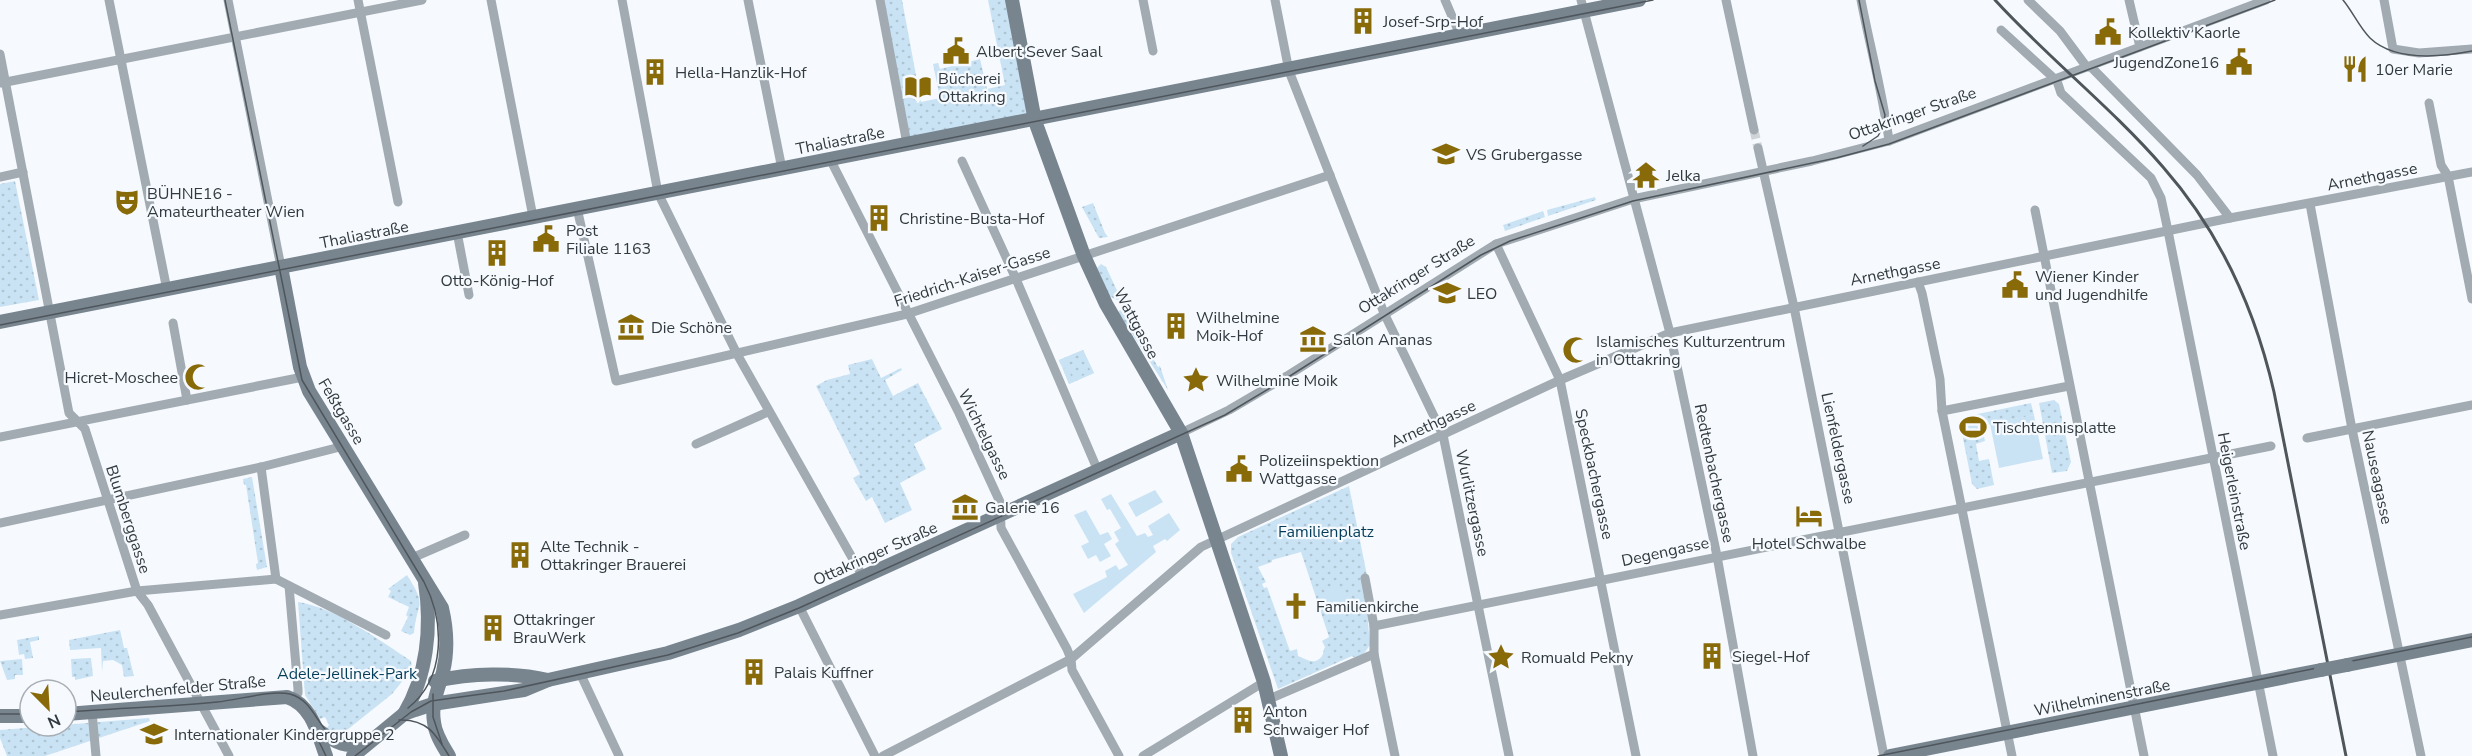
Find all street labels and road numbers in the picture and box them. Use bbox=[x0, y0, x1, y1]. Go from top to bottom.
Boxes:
street label: Ottakringer Straße bbox=[1845, 82, 1979, 146]
street label: Thaliastraße bbox=[794, 122, 886, 160]
street label: Arnethgasse bbox=[2325, 157, 2419, 197]
street label: Thaliastraße bbox=[318, 216, 410, 254]
street label: Ottakringer Straße bbox=[1354, 230, 1479, 320]
street label: Friedrich-Kaiser-Gasse bbox=[891, 241, 1053, 313]
street label: Arnethgasse bbox=[1848, 252, 1942, 292]
street label: Wattgasse bbox=[1108, 284, 1164, 363]
street label: Feßtgasse bbox=[313, 374, 370, 449]
street label: Wichtelgasse bbox=[953, 385, 1016, 483]
street label: Lienfeldergasse bbox=[1815, 390, 1861, 506]
street label: Arnethgasse bbox=[1387, 395, 1480, 453]
street label: Redtenbachergasse bbox=[1689, 402, 1740, 545]
street label: Speckbachergasse bbox=[1569, 407, 1619, 542]
street label: Nauseagasse bbox=[2356, 428, 2398, 526]
street label: Heigerleinstraße bbox=[2212, 430, 2256, 552]
street label: Wurlitzergasse bbox=[1450, 448, 1494, 559]
street label: Blumberggasse bbox=[100, 462, 156, 576]
street label: Ottakringer Straße bbox=[810, 517, 941, 591]
street label: Degengasse bbox=[1619, 532, 1711, 572]
street label: Neulerchenfelder Straße bbox=[89, 670, 267, 708]
street label: Wilhelminenstraße bbox=[2032, 674, 2172, 722]

